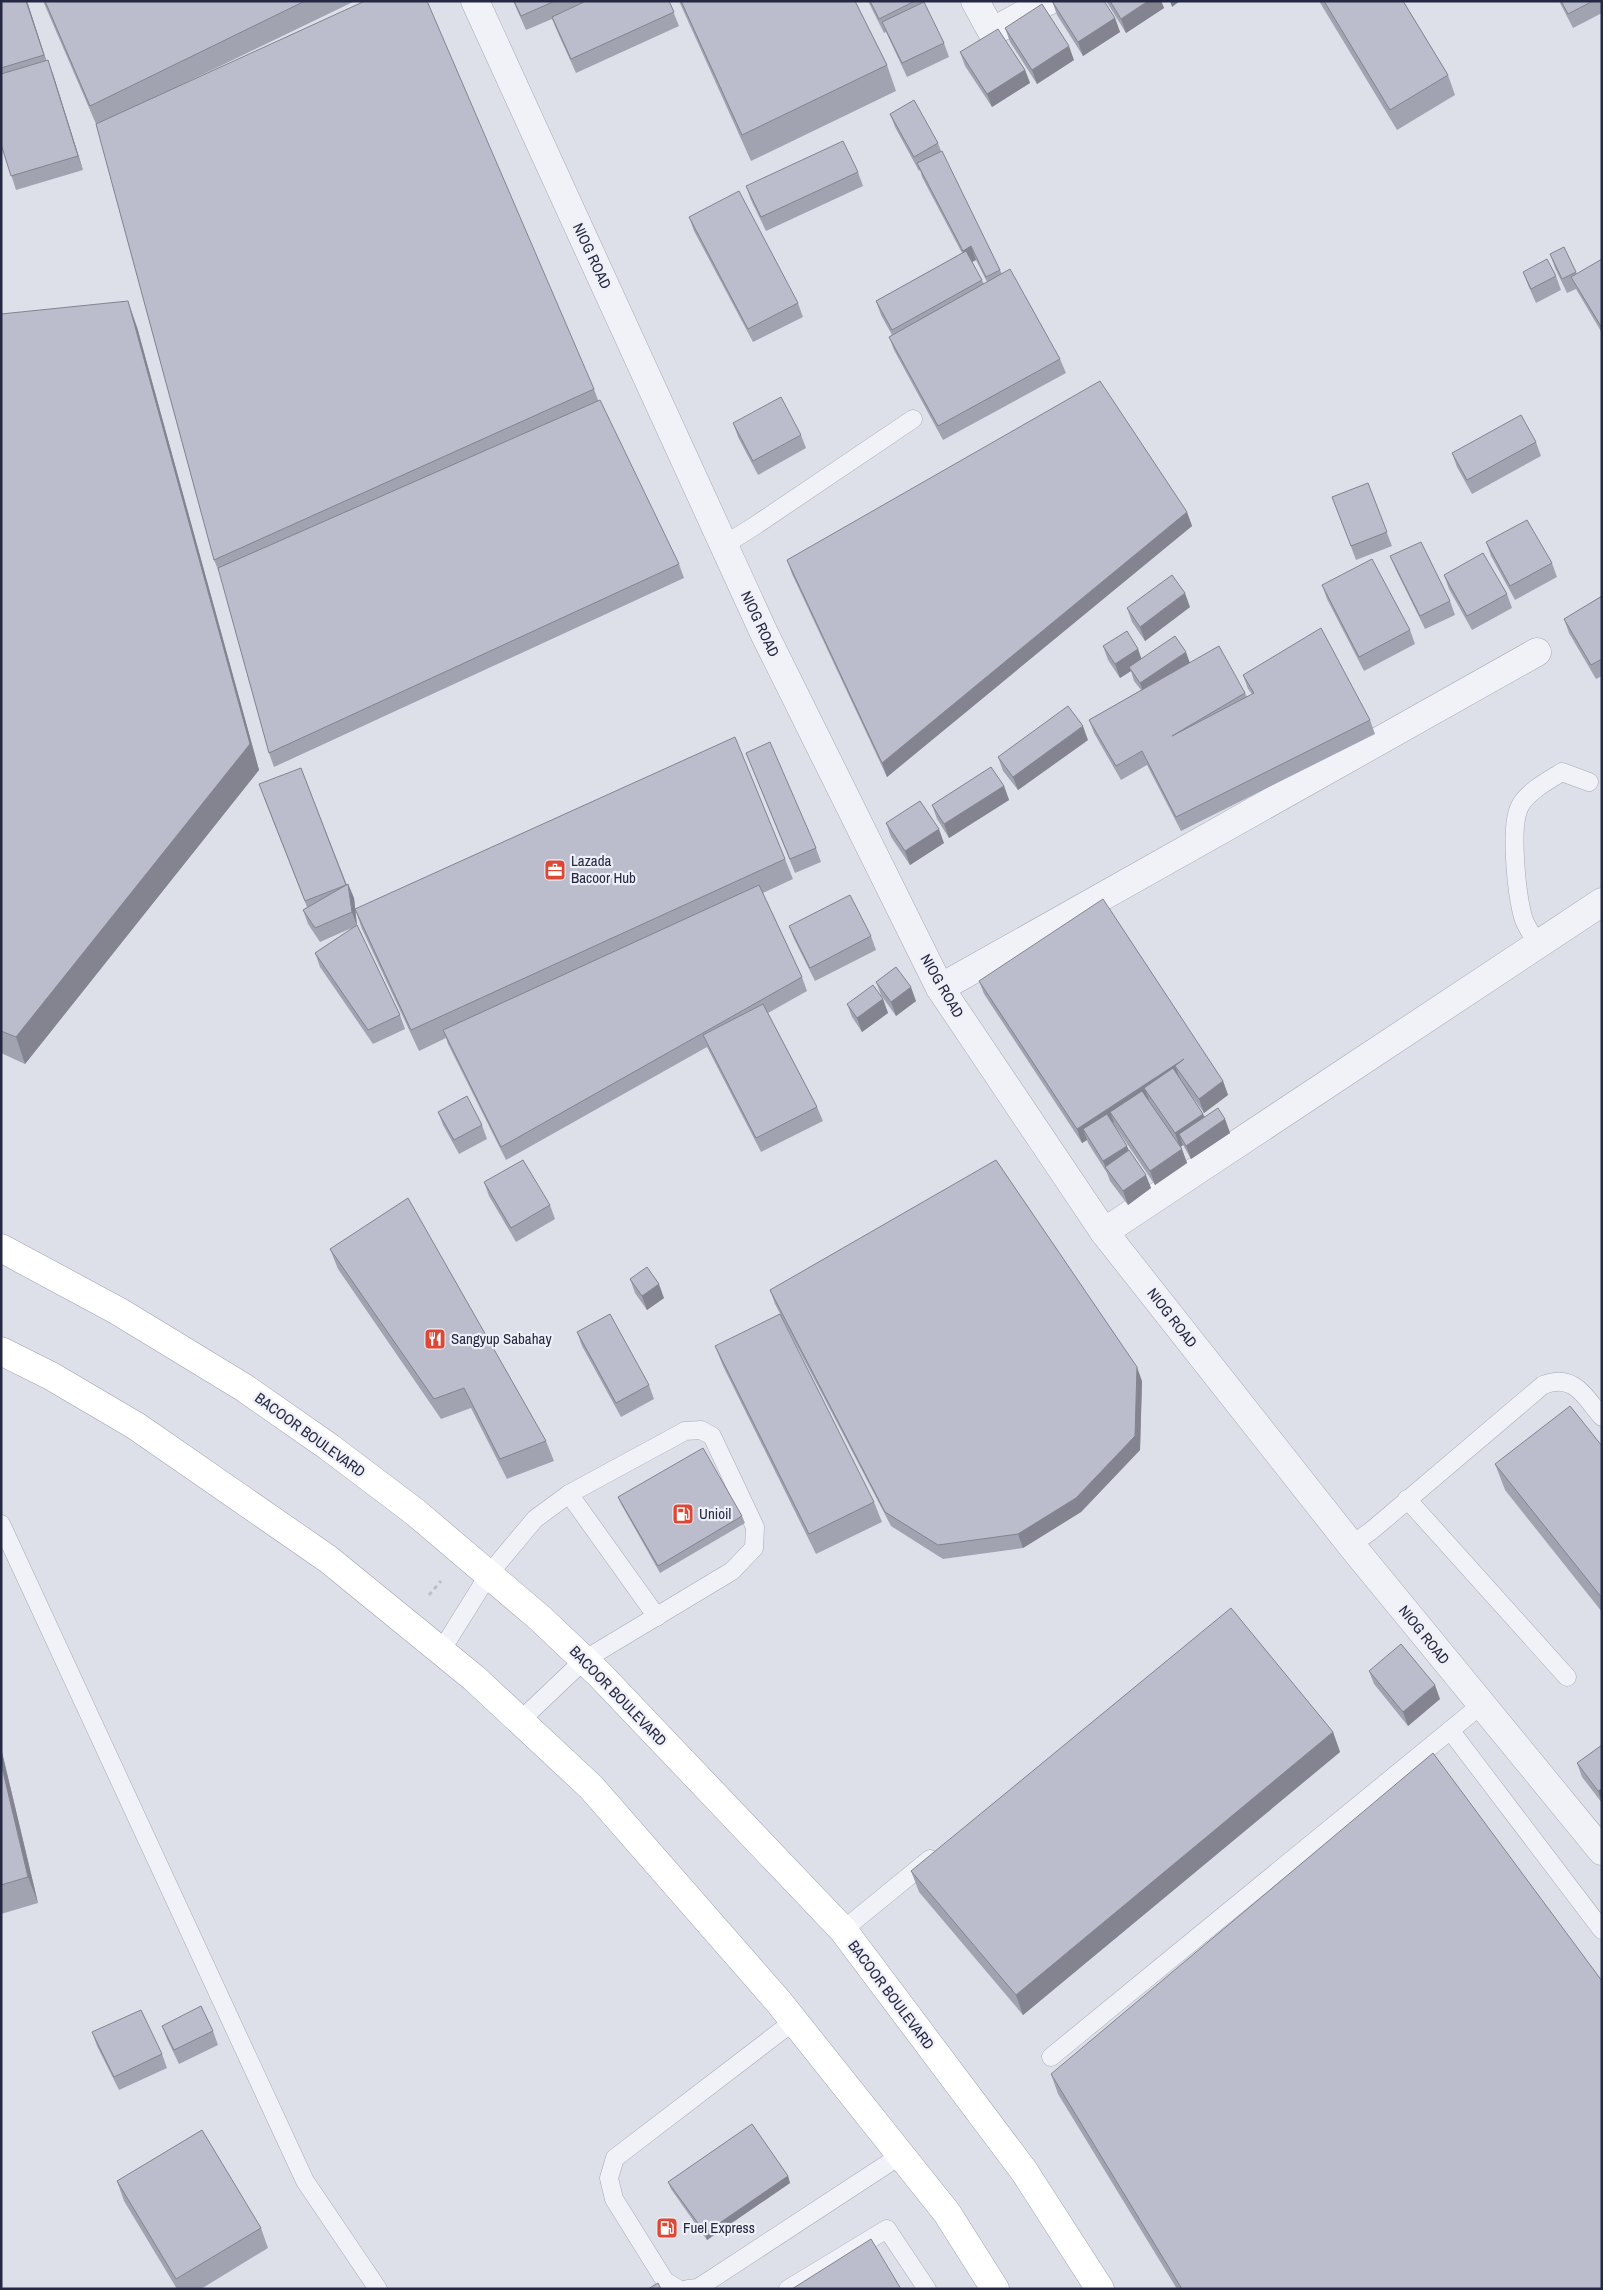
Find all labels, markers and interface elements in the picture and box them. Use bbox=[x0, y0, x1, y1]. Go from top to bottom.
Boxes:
street label: NIOG ROAD bbox=[568, 219, 617, 292]
street label: NIOG ROAD bbox=[736, 587, 785, 660]
place label: Lazada Bacoor Hub bbox=[571, 850, 636, 888]
office icon: Lazada Bacoor Hub bbox=[543, 858, 567, 882]
street label: NIOG ROAD bbox=[916, 950, 969, 1022]
street label: NIOG ROAD bbox=[1142, 1283, 1202, 1352]
restaurant icon: Sangyup Sabahay bbox=[423, 1327, 447, 1351]
place label: Sangyup Sabahay bbox=[451, 1328, 552, 1349]
street label: BACOOR BOULEVARD bbox=[251, 1387, 370, 1482]
fuel station icon: Unioil bbox=[671, 1502, 695, 1526]
place label: Unioil bbox=[699, 1503, 731, 1524]
street label: NIOG ROAD bbox=[1394, 1601, 1455, 1669]
street label: BACOOR BOULEVARD bbox=[565, 1641, 672, 1750]
street label: BACOOR BOULEVARD bbox=[843, 1936, 939, 2054]
fuel station icon: Fuel Express bbox=[655, 2216, 679, 2240]
place label: Fuel Express bbox=[683, 2217, 755, 2238]

